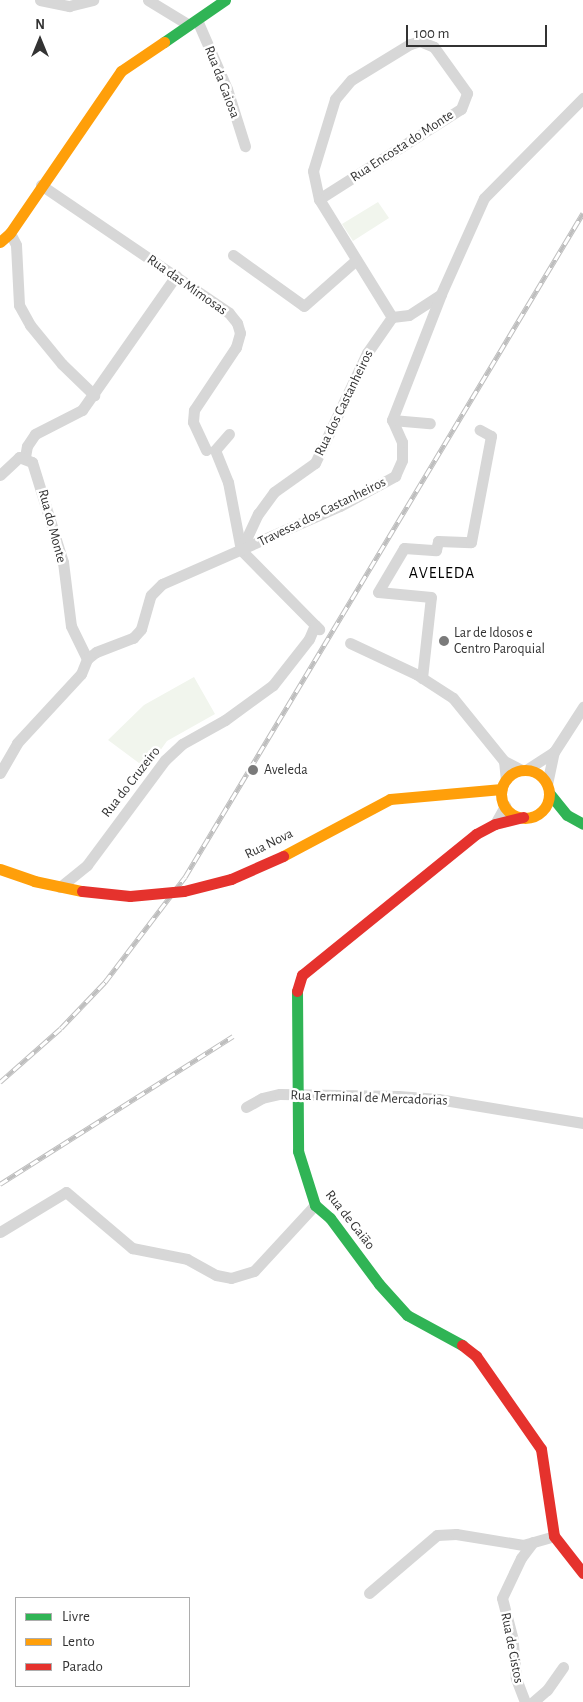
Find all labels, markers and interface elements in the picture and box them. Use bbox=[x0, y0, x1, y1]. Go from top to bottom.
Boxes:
north arrow bbox=[15, 15, 65, 65]
scale bar bbox=[408, 15, 549, 47]
text: N bbox=[35, 18, 45, 32]
text: 100 m bbox=[414, 26, 449, 41]
street label: Rua da Gaiosa bbox=[201, 43, 243, 121]
street label: Rua Encosta do Monte bbox=[347, 106, 457, 186]
street label: Rua das Mimosas bbox=[144, 251, 230, 319]
street label: Rua dos Castanheiros bbox=[311, 347, 377, 459]
street label: Travessa dos Castanheiros bbox=[255, 474, 389, 550]
street label: Rua do Monte bbox=[34, 487, 70, 565]
district label: AVELEDA bbox=[408, 563, 476, 583]
place label: Lar de Idosos e Centro Paroquial bbox=[454, 625, 545, 658]
marker: Lar de Idosos e Centro Paroquial bbox=[438, 635, 450, 647]
street label: Rua do Cruzeiro bbox=[98, 743, 164, 821]
place label: Aveleda bbox=[264, 762, 308, 778]
marker: Aveleda bbox=[246, 763, 260, 777]
street label: Rua Nova bbox=[242, 825, 296, 863]
street label: Rua Terminal de Mercadorias bbox=[290, 1087, 448, 1109]
street label: Rua de Gaião bbox=[322, 1187, 378, 1253]
legend bbox=[15, 1597, 190, 1687]
text: Livre bbox=[62, 1609, 90, 1624]
street label: Rua de Cistos bbox=[497, 1611, 527, 1685]
text: Lento bbox=[62, 1634, 95, 1649]
text: Parado bbox=[62, 1659, 103, 1674]

